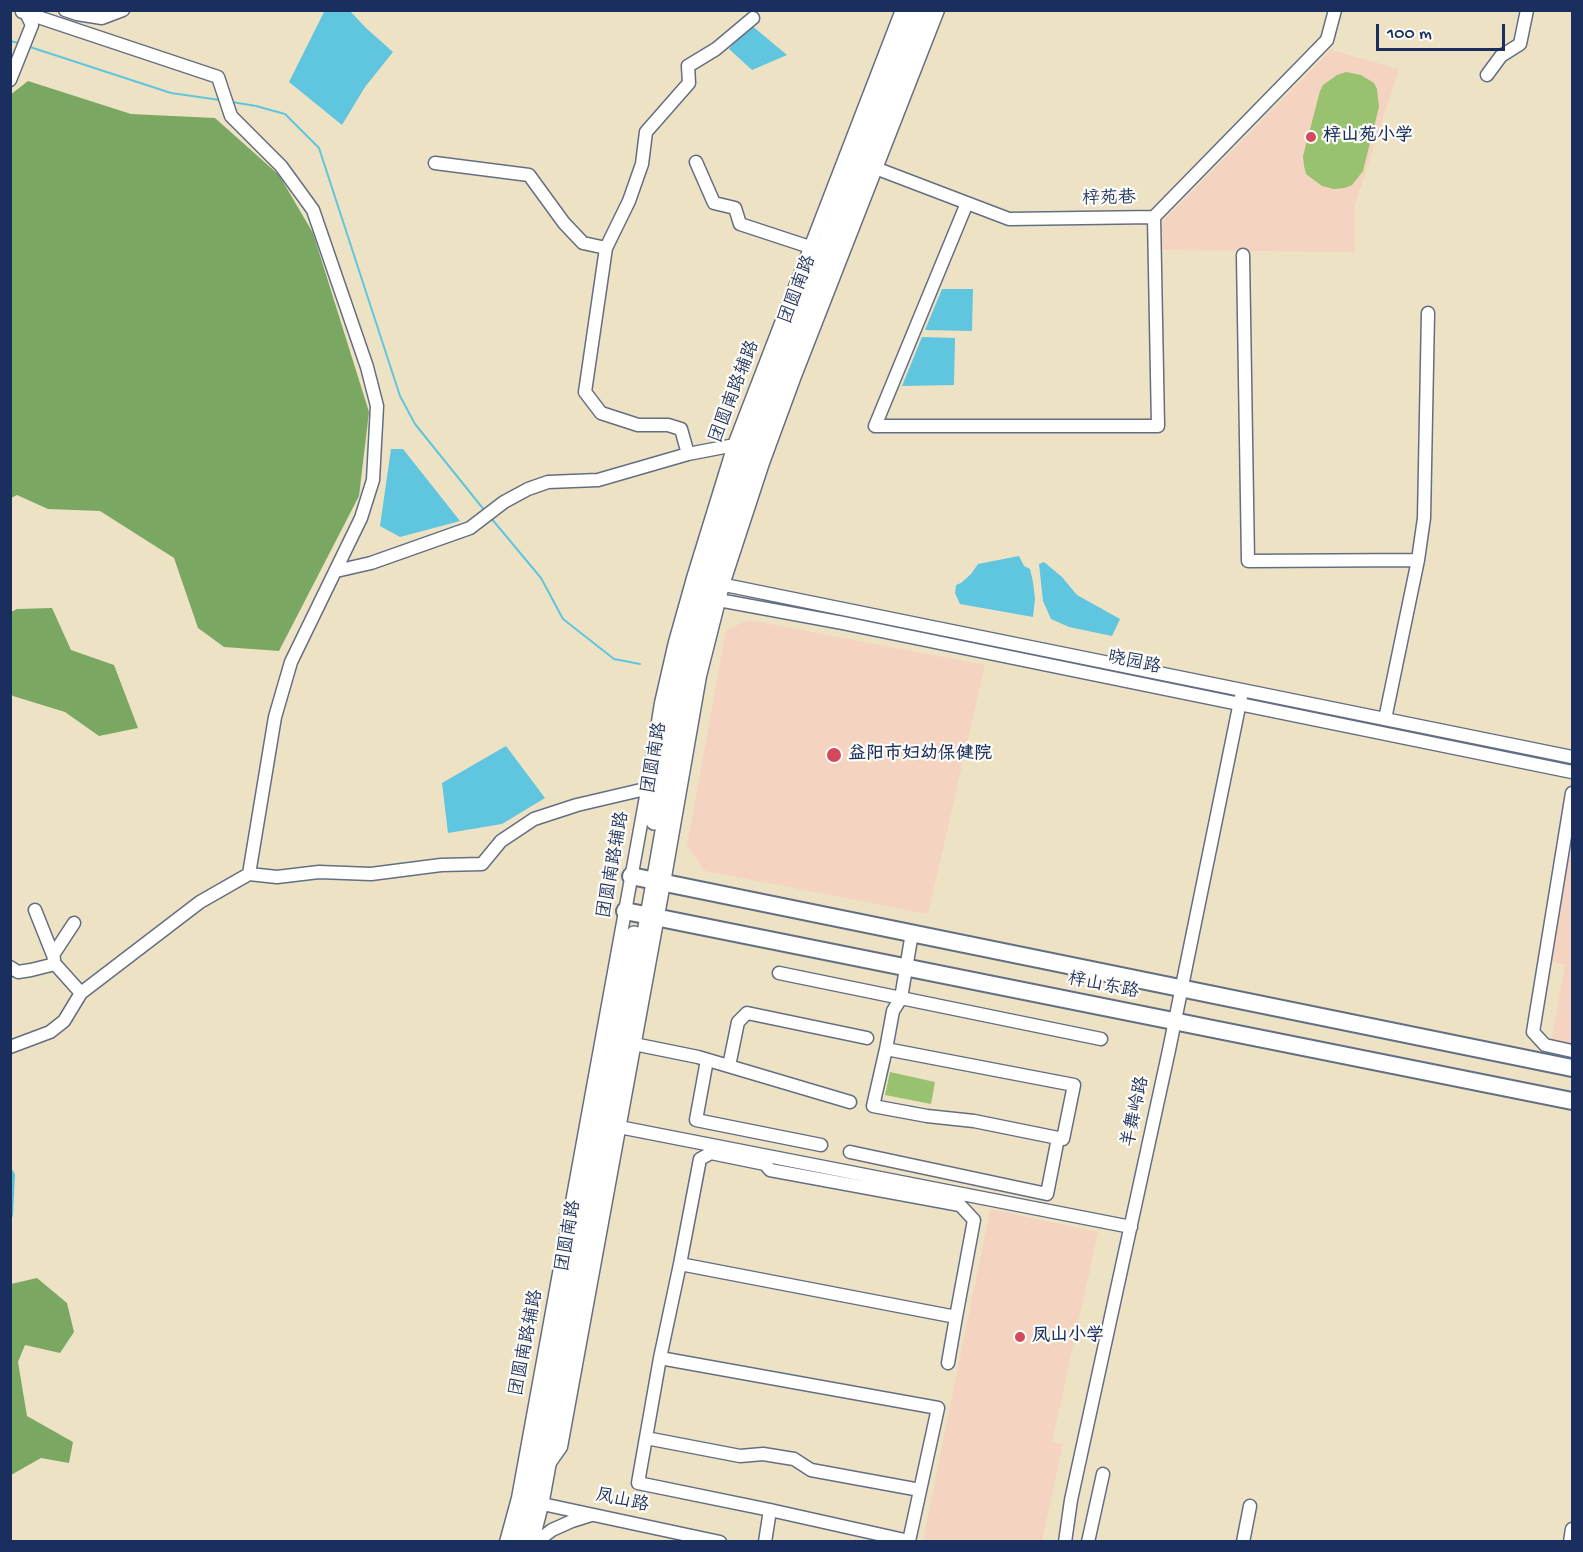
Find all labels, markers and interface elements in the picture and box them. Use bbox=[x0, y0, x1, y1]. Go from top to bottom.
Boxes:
scale bar bbox=[1379, 12, 1508, 50]
text: 100 m bbox=[1387, 24, 1432, 45]
place label: 梓山苑小学 bbox=[1323, 126, 1413, 148]
marker: 梓山苑小学 bbox=[1304, 130, 1318, 144]
street label: 梓苑巷 bbox=[1082, 189, 1136, 211]
street label: 团圆南路 bbox=[776, 253, 822, 327]
street label: 团圆南路辅路 bbox=[707, 338, 765, 446]
street label: 晓园路 bbox=[1105, 648, 1163, 680]
street label: 团圆南路 bbox=[639, 721, 673, 795]
place label: 益阳市妇幼保健院 bbox=[848, 744, 992, 766]
marker: 益阳市妇幼保健院 bbox=[825, 746, 843, 764]
street label: 团圆南路辅路 bbox=[595, 810, 635, 920]
street label: 梓山东路 bbox=[1066, 970, 1140, 1004]
street label: 羊舞岭路 bbox=[1119, 1075, 1155, 1149]
street label: 团圆南路 bbox=[553, 1199, 587, 1273]
street label: 团圆南路辅路 bbox=[507, 1288, 549, 1398]
place label: 凤山小学 bbox=[1032, 1326, 1104, 1348]
marker: 凤山小学 bbox=[1013, 1330, 1027, 1344]
street label: 凤山路 bbox=[593, 1486, 651, 1518]

